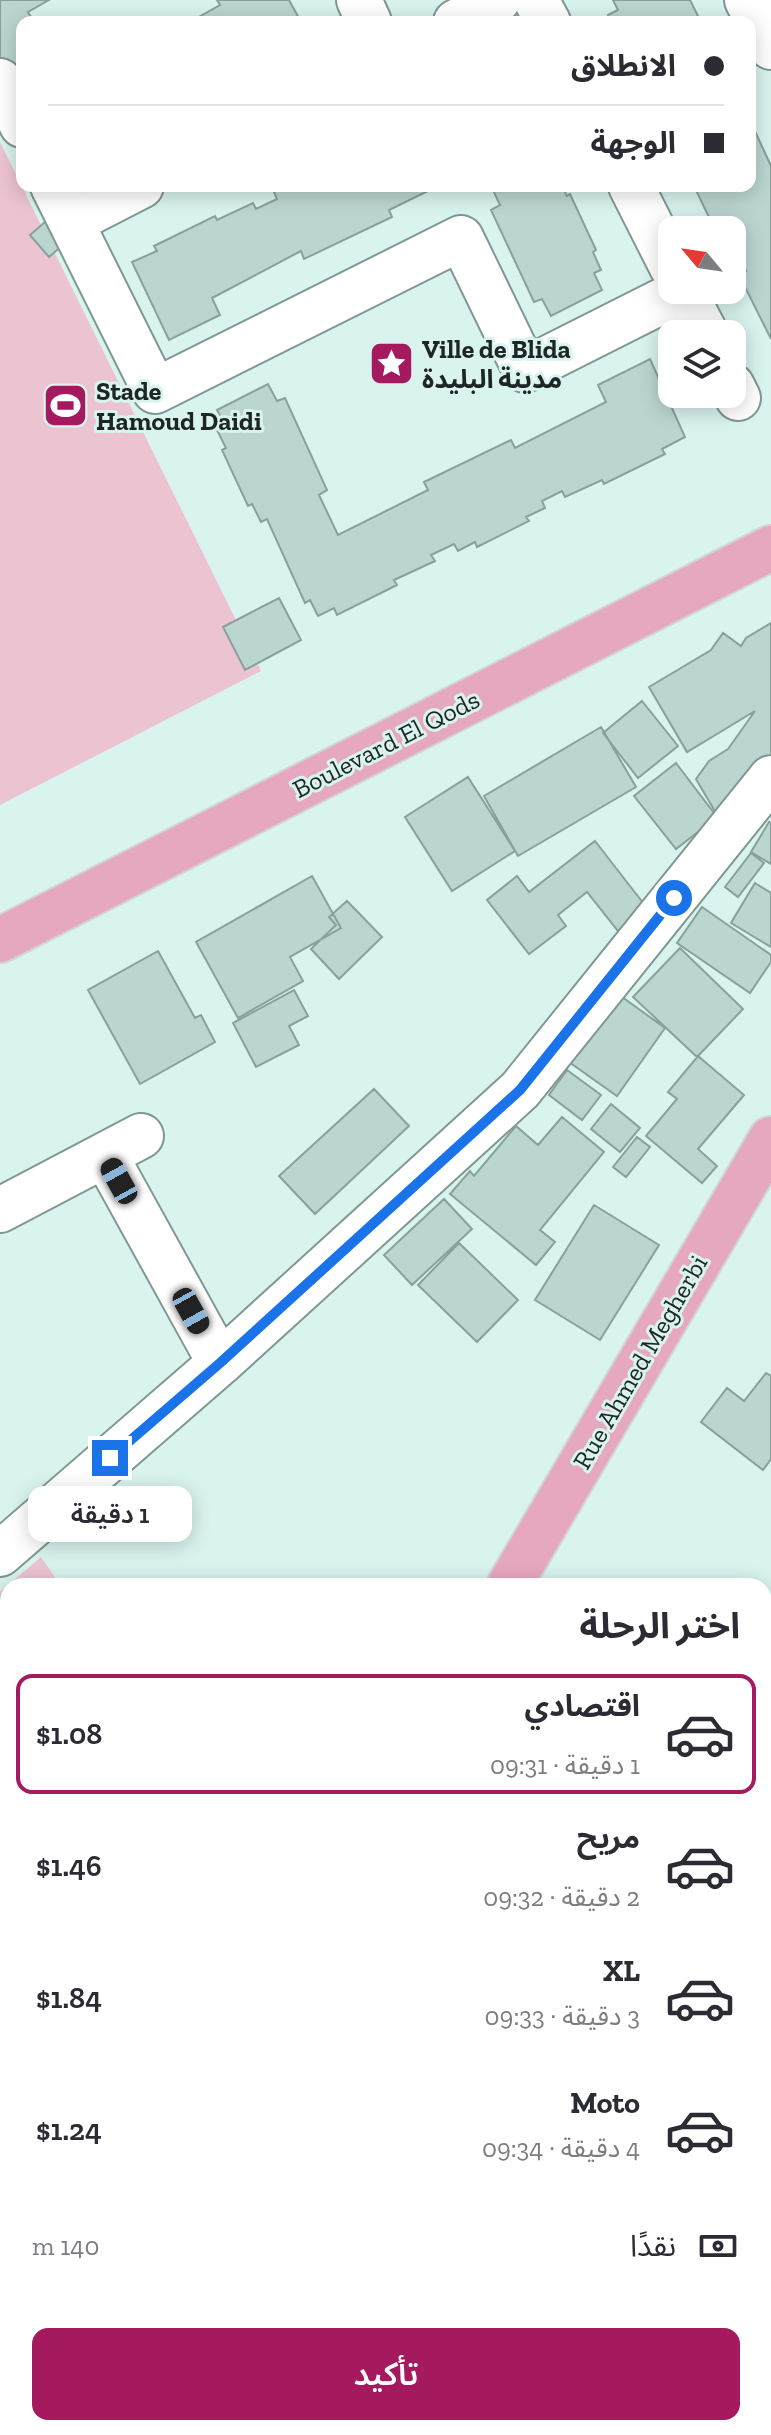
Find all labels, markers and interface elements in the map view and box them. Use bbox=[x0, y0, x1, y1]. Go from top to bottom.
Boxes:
text: الانطلاق bbox=[571, 48, 676, 84]
text: الوجهة bbox=[591, 125, 676, 161]
north arrow bbox=[658, 216, 746, 304]
map controls bbox=[658, 216, 746, 408]
button: layers bbox=[658, 320, 746, 408]
place label: Ville de Blida مدينة البليدة bbox=[422, 333, 571, 395]
place icon: Ville de Blida مدينة البليدة bbox=[367, 340, 415, 388]
place label: Stade Hamoud Daidi bbox=[96, 375, 262, 437]
sports icon: Stade Hamoud Daidi bbox=[41, 382, 89, 430]
street label: Boulevard El Qods bbox=[287, 683, 485, 805]
route start bbox=[656, 880, 692, 916]
car bbox=[97, 1154, 141, 1208]
street label: Rue Ahmed Megherbi bbox=[566, 1249, 714, 1475]
car bbox=[169, 1284, 213, 1338]
route end bbox=[92, 1440, 128, 1476]
callout: 1 دقيقة bbox=[28, 1486, 192, 1542]
text: 1 دقيقة bbox=[71, 1498, 149, 1530]
text: اختر الرحلة bbox=[580, 1604, 740, 1647]
text: اقتصادي bbox=[525, 1688, 640, 1724]
icon: car bbox=[664, 1698, 736, 1770]
text: $1.08 bbox=[36, 1716, 103, 1752]
text: 1 دقيقة · 09:31 bbox=[490, 1749, 640, 1781]
text: مريح bbox=[577, 1820, 640, 1856]
icon: car bbox=[664, 1830, 736, 1902]
text: $1.46 bbox=[36, 1848, 102, 1884]
text: 2 دقيقة · 09:32 bbox=[483, 1881, 640, 1913]
text: XL bbox=[603, 1953, 640, 1989]
icon: car bbox=[664, 1962, 736, 2034]
text: $1.84 bbox=[36, 1980, 102, 2016]
text: 3 دقيقة · 09:33 bbox=[485, 2000, 640, 2032]
text: Moto bbox=[570, 2085, 640, 2121]
icon: car bbox=[664, 2094, 736, 2166]
text: $1.24 bbox=[36, 2112, 102, 2148]
text: 4 دقيقة · 09:34 bbox=[482, 2132, 640, 2164]
icon: cash bbox=[696, 2224, 740, 2268]
text: نقدًا bbox=[630, 2228, 676, 2264]
text: 140 m bbox=[32, 2230, 99, 2262]
button: تأكيد bbox=[32, 2328, 740, 2420]

